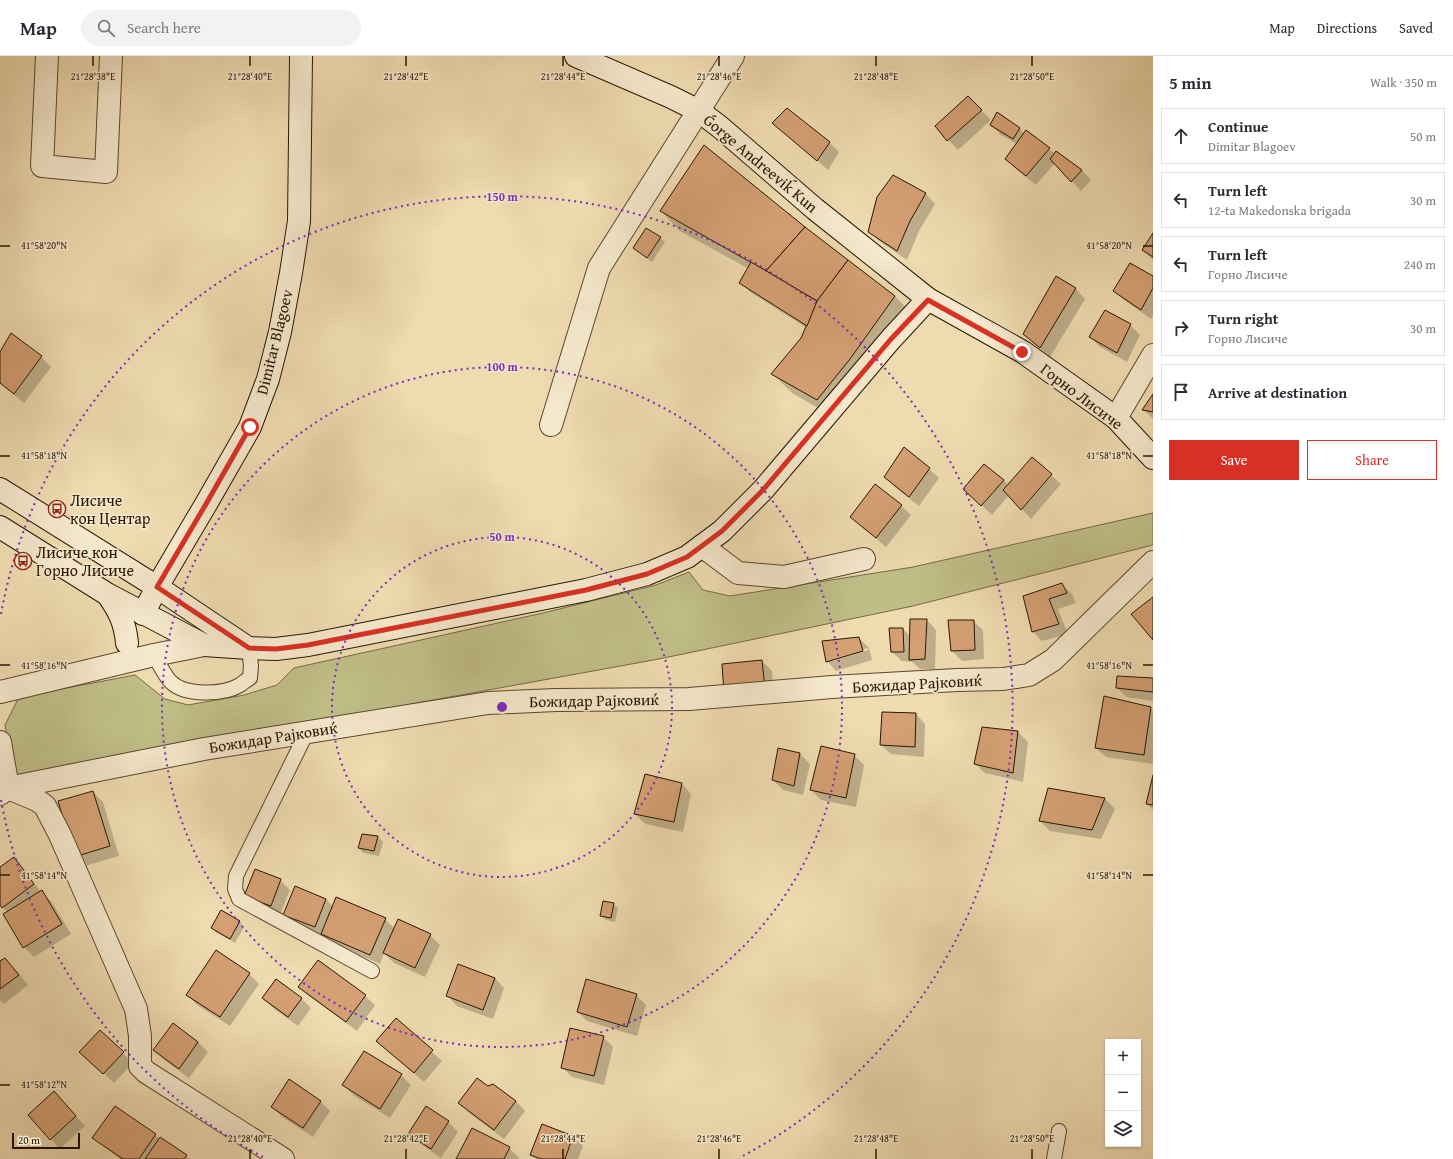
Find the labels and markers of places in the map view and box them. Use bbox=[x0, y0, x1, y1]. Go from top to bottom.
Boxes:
place label: Лисиче кон Центар bbox=[70, 488, 151, 530]
bus stop icon: Лисиче кон Центар bbox=[47, 499, 67, 519]
place label: Лисиче кон Горно Лисиче bbox=[36, 540, 134, 582]
bus stop icon: Лисиче кон Горно Лисиче bbox=[13, 551, 33, 571]
centre of rings bbox=[495, 700, 509, 714]

